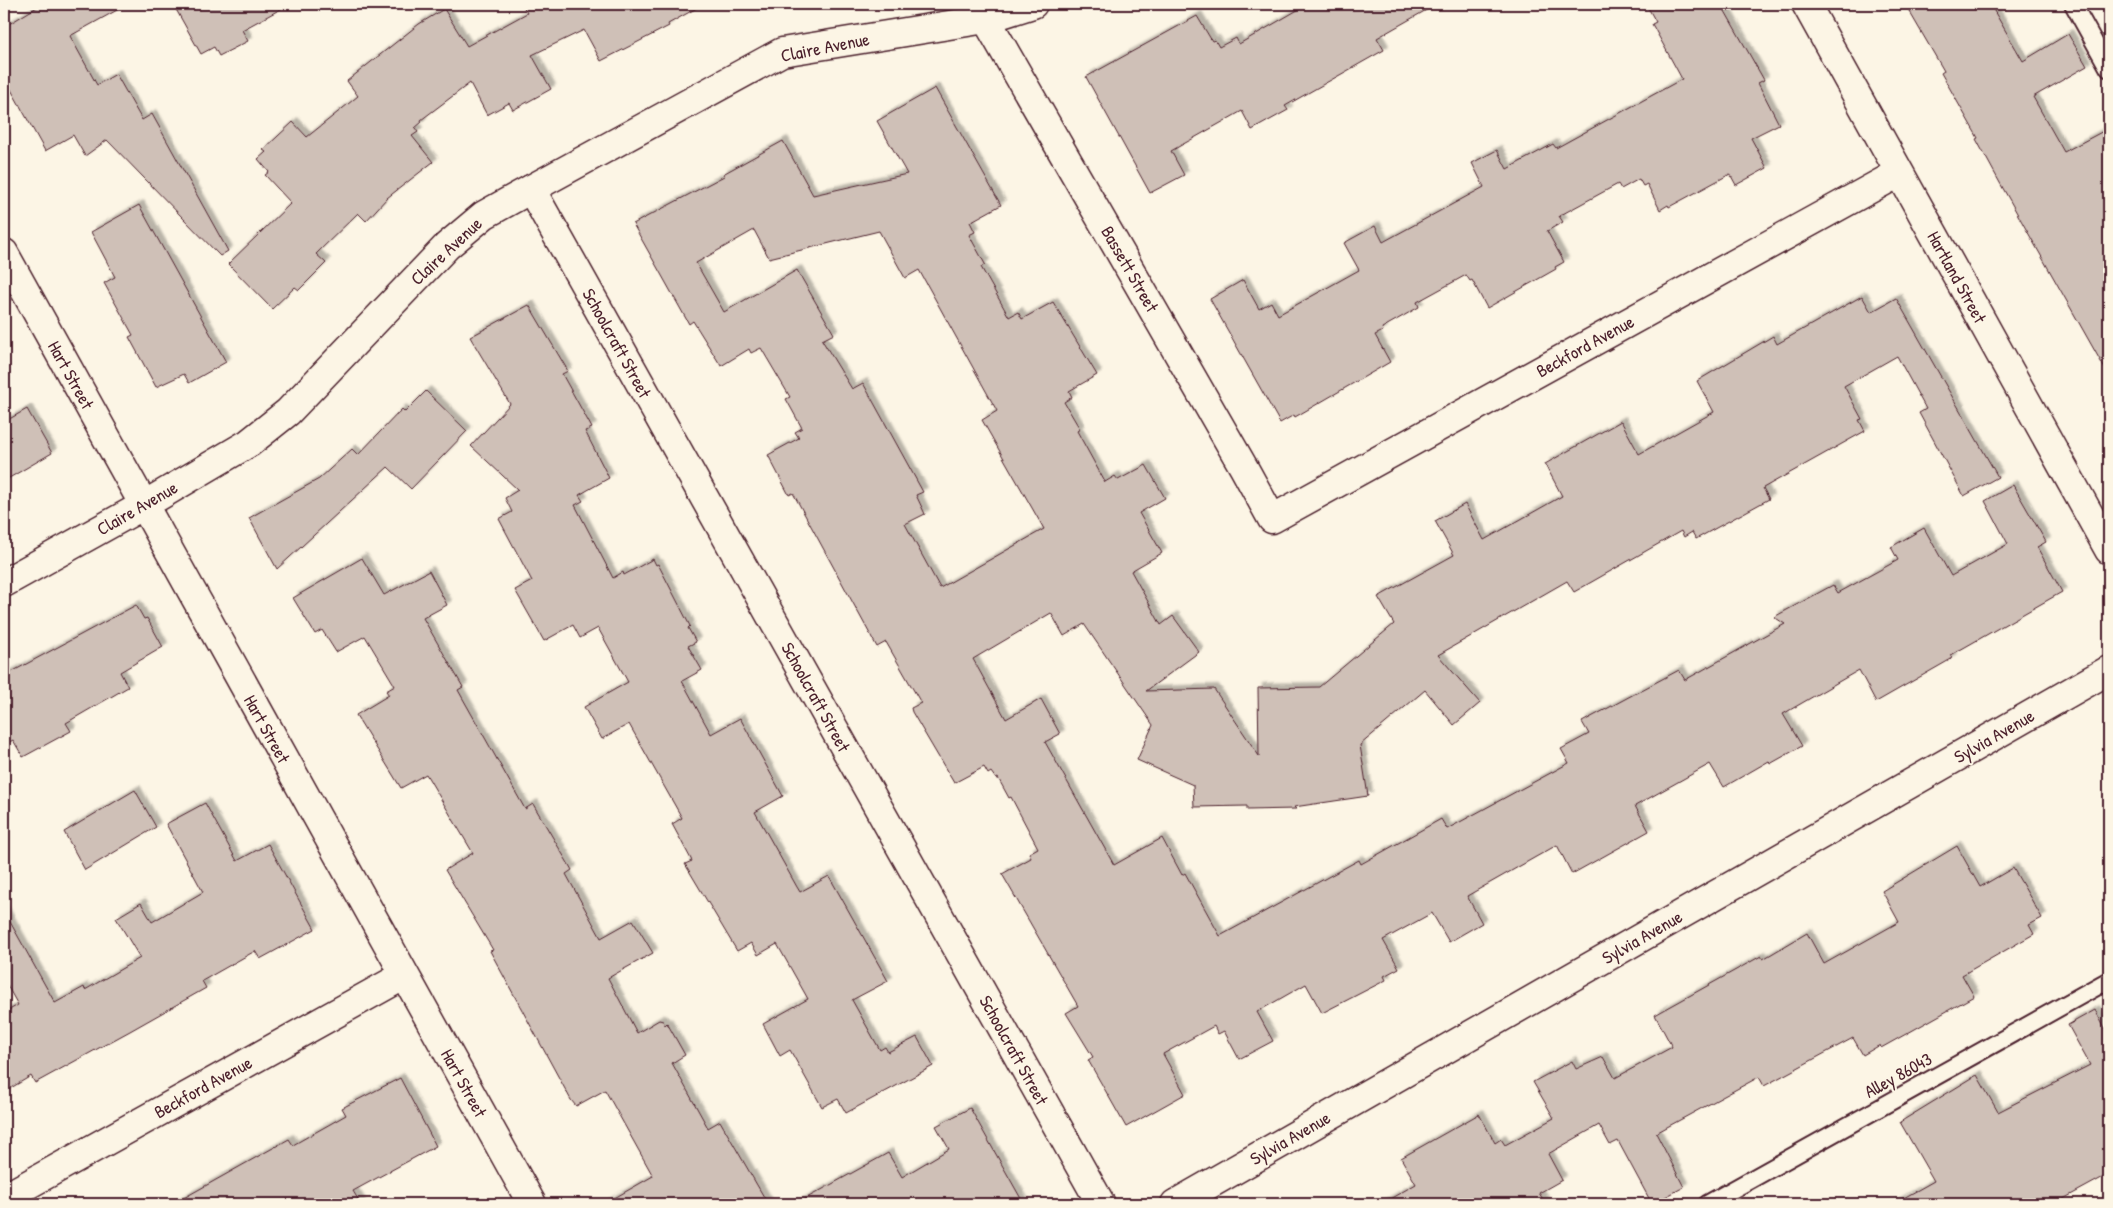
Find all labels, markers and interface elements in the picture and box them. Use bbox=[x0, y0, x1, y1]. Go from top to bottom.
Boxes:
street label: Claire Avenue bbox=[779, 26, 871, 68]
street label: Claire Avenue bbox=[405, 211, 487, 291]
street label: Bassett Street bbox=[1095, 221, 1165, 317]
street label: Hartland Street bbox=[1921, 226, 1993, 328]
street label: Schoolcraft Street bbox=[577, 284, 658, 403]
street label: Beckford Avenue bbox=[1532, 309, 1638, 383]
street label: Hart Street bbox=[42, 336, 100, 414]
street label: Claire Avenue bbox=[92, 475, 182, 541]
street label: Schoolcraft Street bbox=[776, 638, 857, 757]
street label: Hart Street bbox=[238, 690, 296, 768]
street label: Sylvia Avenue bbox=[1949, 703, 2039, 769]
street label: Sylvia Avenue bbox=[1597, 904, 1687, 970]
street label: Schoolcraft Street bbox=[974, 991, 1055, 1110]
street label: Hart Street bbox=[435, 1044, 493, 1122]
street label: Alley 86043 bbox=[1860, 1046, 1936, 1104]
street label: Beckford Avenue bbox=[150, 1050, 256, 1124]
street label: Sylvia Avenue bbox=[1245, 1105, 1335, 1171]

